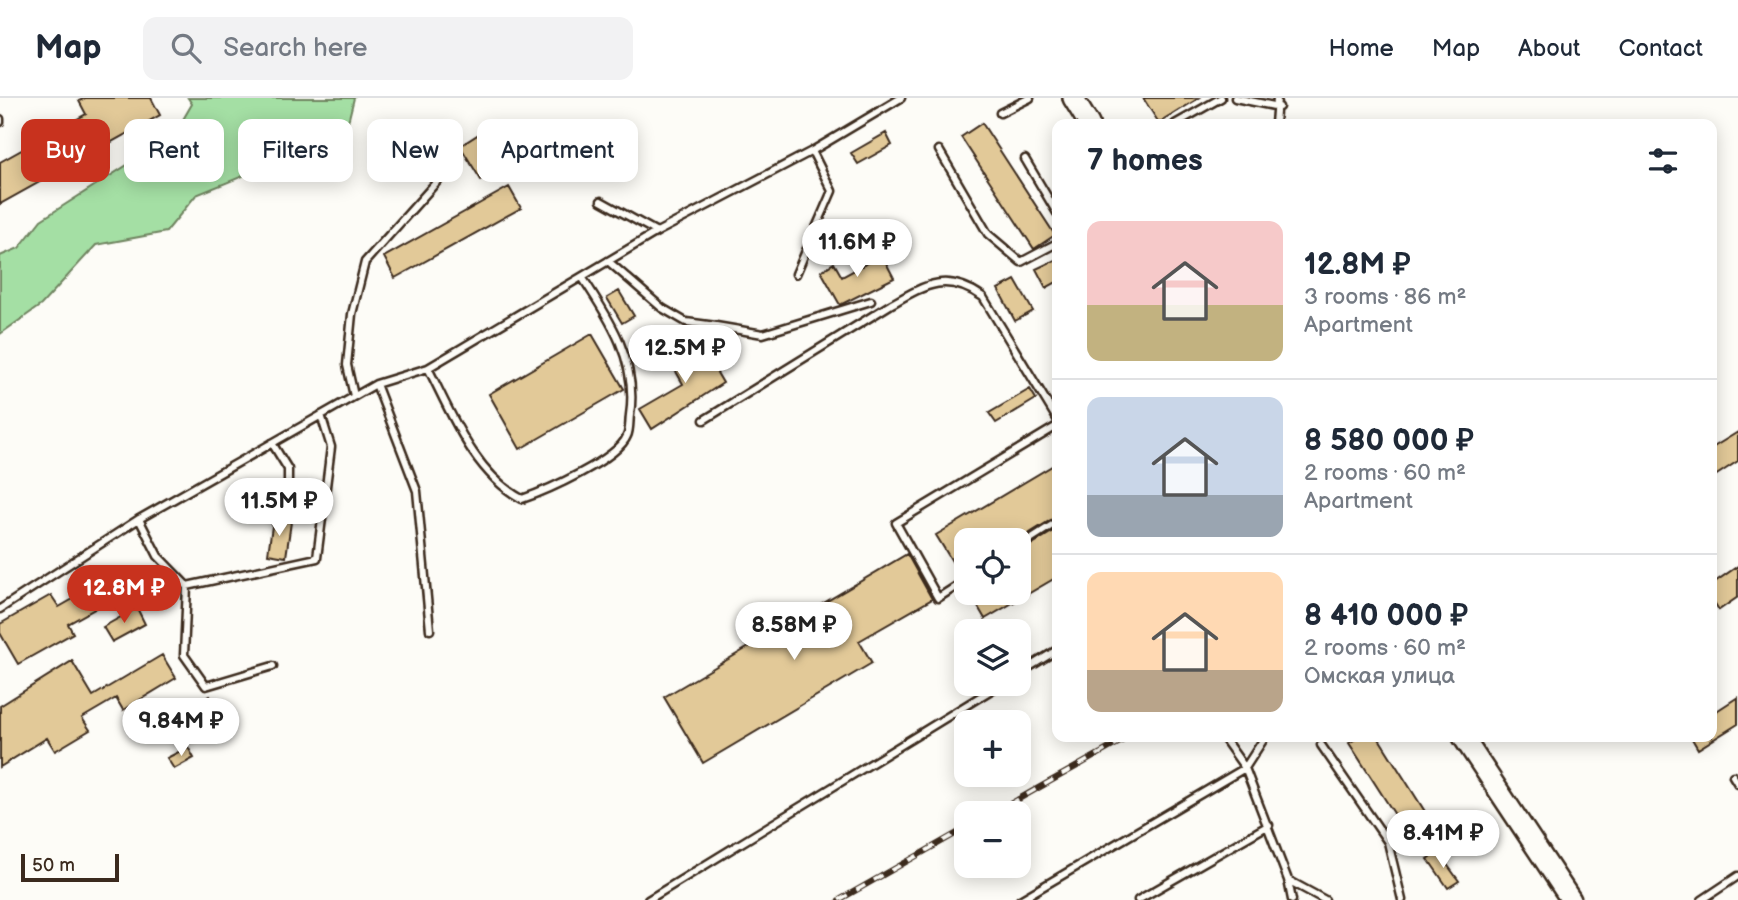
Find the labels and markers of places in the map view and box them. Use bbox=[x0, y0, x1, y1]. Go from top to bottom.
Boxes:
pin: 11.6M ₽ bbox=[792, 220, 922, 279]
pin: 12.5M ₽ bbox=[620, 326, 750, 385]
pin: 11.5M ₽ bbox=[214, 478, 344, 538]
pin: 12.8M ₽ bbox=[59, 566, 189, 625]
pin: 8.58M ₽ bbox=[729, 602, 859, 662]
pin: 9.84M ₽ bbox=[116, 698, 246, 758]
pin: 8.41M ₽ bbox=[1378, 810, 1508, 870]

